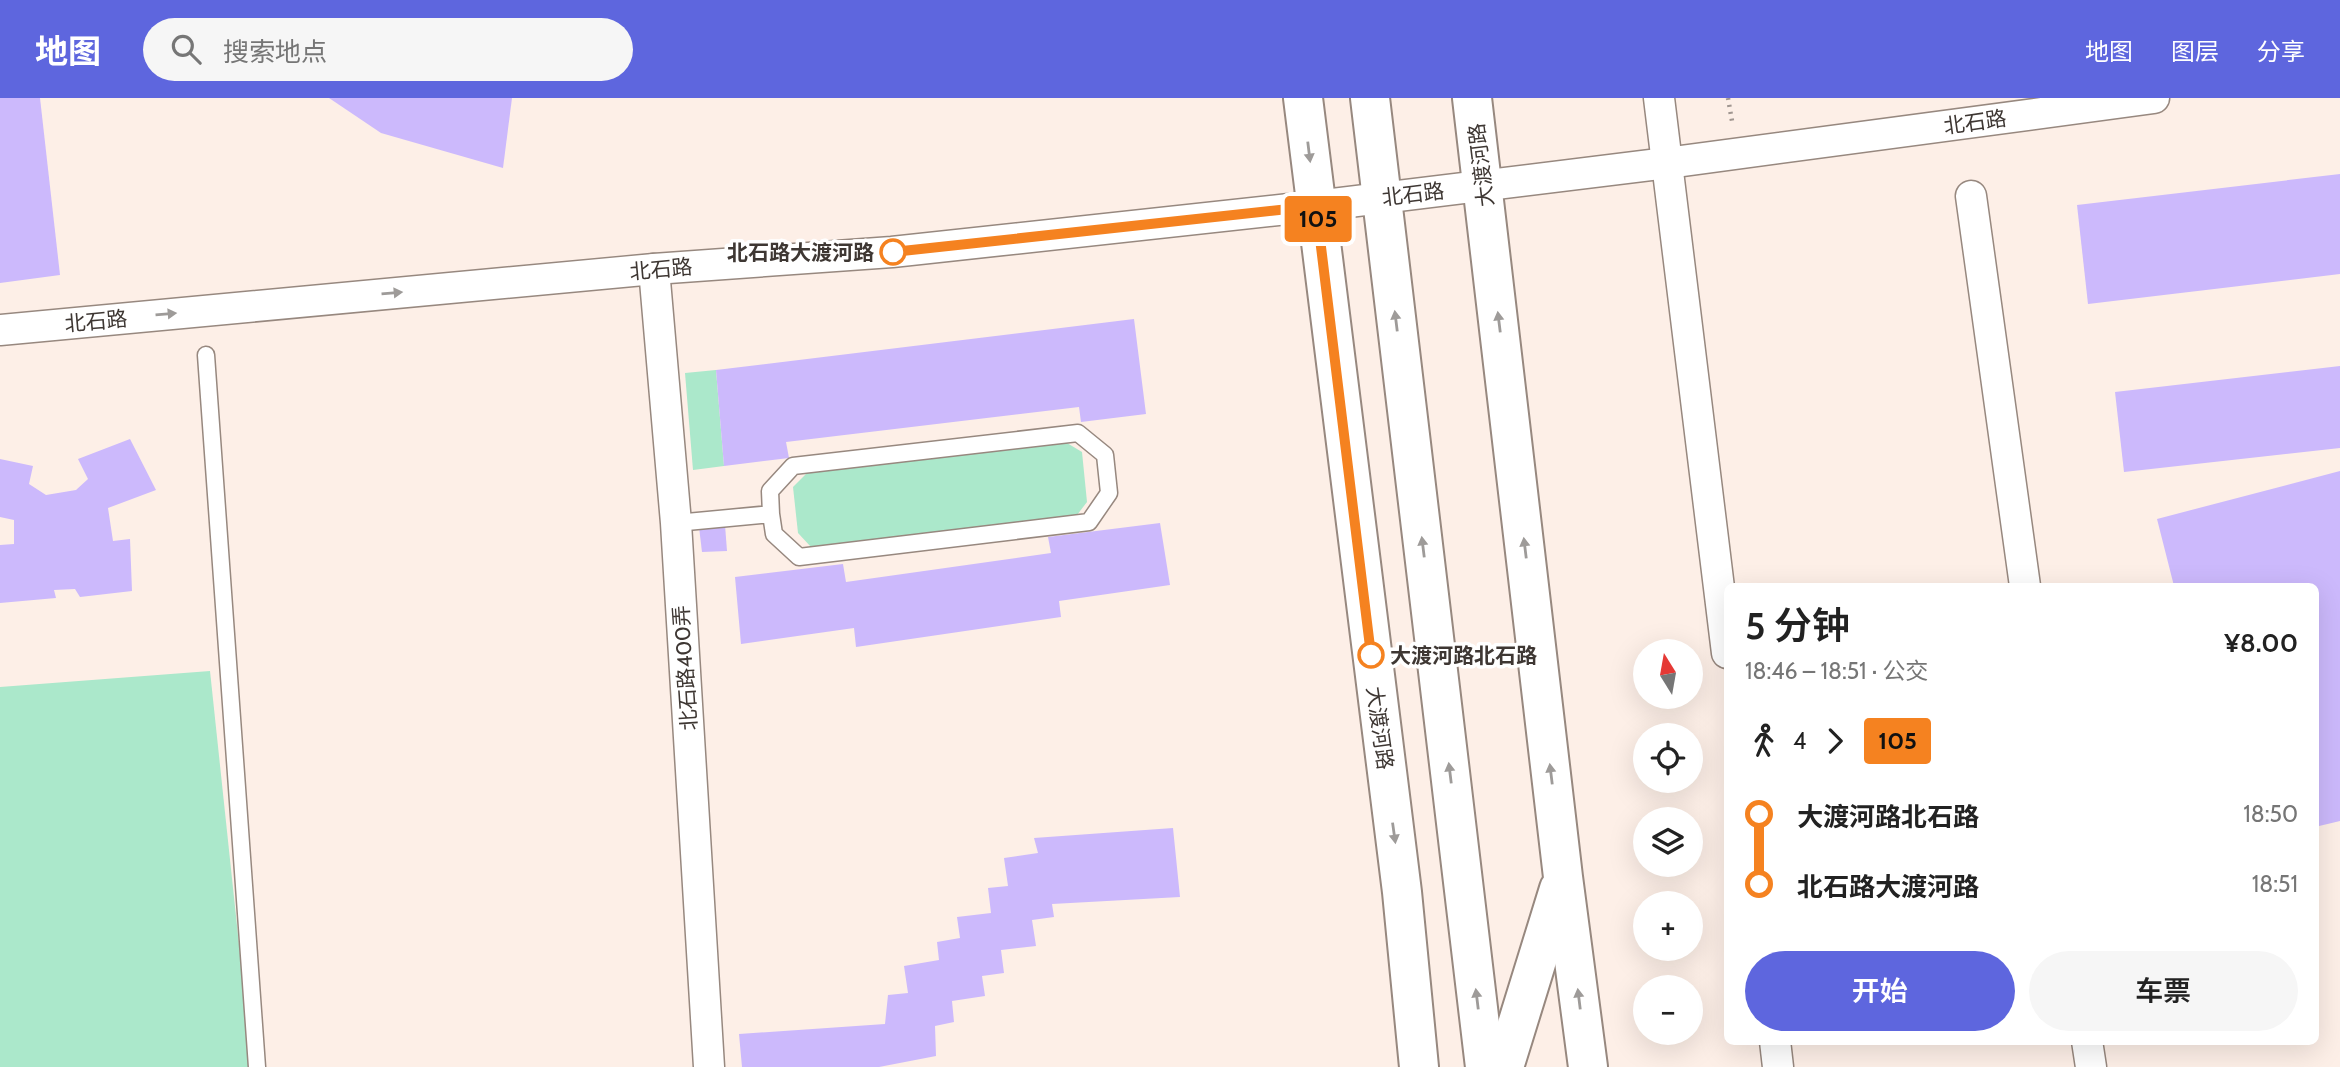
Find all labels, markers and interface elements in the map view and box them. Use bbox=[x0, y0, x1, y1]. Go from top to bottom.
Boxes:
search box bbox=[143, 18, 633, 81]
icon: search bbox=[167, 30, 205, 68]
text: 地图 bbox=[35, 31, 101, 71]
text: 搜索地点 bbox=[223, 36, 327, 68]
text: 地图 bbox=[2085, 37, 2133, 66]
text: 图层 bbox=[2171, 37, 2219, 66]
text: 分享 bbox=[2257, 37, 2305, 66]
street label: 北石路 bbox=[1942, 105, 2008, 139]
street label: 大渡河路 bbox=[1463, 122, 1499, 208]
one-way arrow bbox=[1304, 141, 1315, 163]
street label: 北石路 bbox=[1380, 178, 1446, 210]
line badge: 105 bbox=[1278, 196, 1358, 242]
text: 105 bbox=[1299, 204, 1337, 233]
marker: 北石路大渡河路 bbox=[880, 239, 906, 265]
place label: 北石路大渡河路 bbox=[727, 240, 874, 265]
street label: 北石路 bbox=[629, 254, 693, 284]
one-way arrow bbox=[381, 287, 403, 298]
street label: 北石路 bbox=[64, 306, 128, 336]
one-way arrow bbox=[155, 309, 177, 320]
one-way arrow bbox=[1391, 310, 1402, 332]
one-way arrow bbox=[1493, 310, 1504, 332]
one-way arrow bbox=[1417, 536, 1428, 558]
one-way arrow bbox=[1519, 536, 1530, 558]
text: 5 分钟 bbox=[1745, 602, 1850, 649]
street label: 北石路400弄 bbox=[668, 605, 702, 731]
text: ¥8.00 bbox=[2224, 627, 2298, 659]
north arrow bbox=[1633, 639, 1703, 709]
map controls bbox=[1633, 639, 1703, 1045]
marker: 大渡河路北石路 bbox=[1358, 642, 1384, 668]
place label: 大渡河路北石路 bbox=[1390, 643, 1537, 668]
text: 18:46 – 18:51 · 公交 bbox=[1745, 657, 1928, 685]
street label: 大渡河路 bbox=[1362, 685, 1398, 771]
icon: walk bbox=[1745, 722, 1783, 760]
icon: forward bbox=[1816, 722, 1854, 760]
button: locate bbox=[1633, 723, 1703, 793]
text: 105 bbox=[1878, 726, 1917, 755]
text: 4 bbox=[1793, 727, 1806, 755]
one-way arrow bbox=[1444, 762, 1455, 784]
one-way arrow bbox=[1546, 762, 1557, 784]
text: 18:50 bbox=[2243, 800, 2298, 828]
text: 大渡河路北石路 bbox=[1797, 801, 1979, 833]
button: layers bbox=[1633, 807, 1703, 877]
one-way arrow bbox=[1389, 822, 1400, 844]
text: 18:51 bbox=[2252, 870, 2298, 898]
text: 北石路大渡河路 bbox=[1797, 871, 1979, 903]
button: + bbox=[1633, 891, 1703, 961]
button: 开始 bbox=[1745, 951, 2015, 1031]
button: 车票 bbox=[2029, 951, 2298, 1031]
button: − bbox=[1633, 975, 1703, 1045]
one-way arrow bbox=[1471, 988, 1482, 1010]
one-way arrow bbox=[1573, 988, 1584, 1010]

